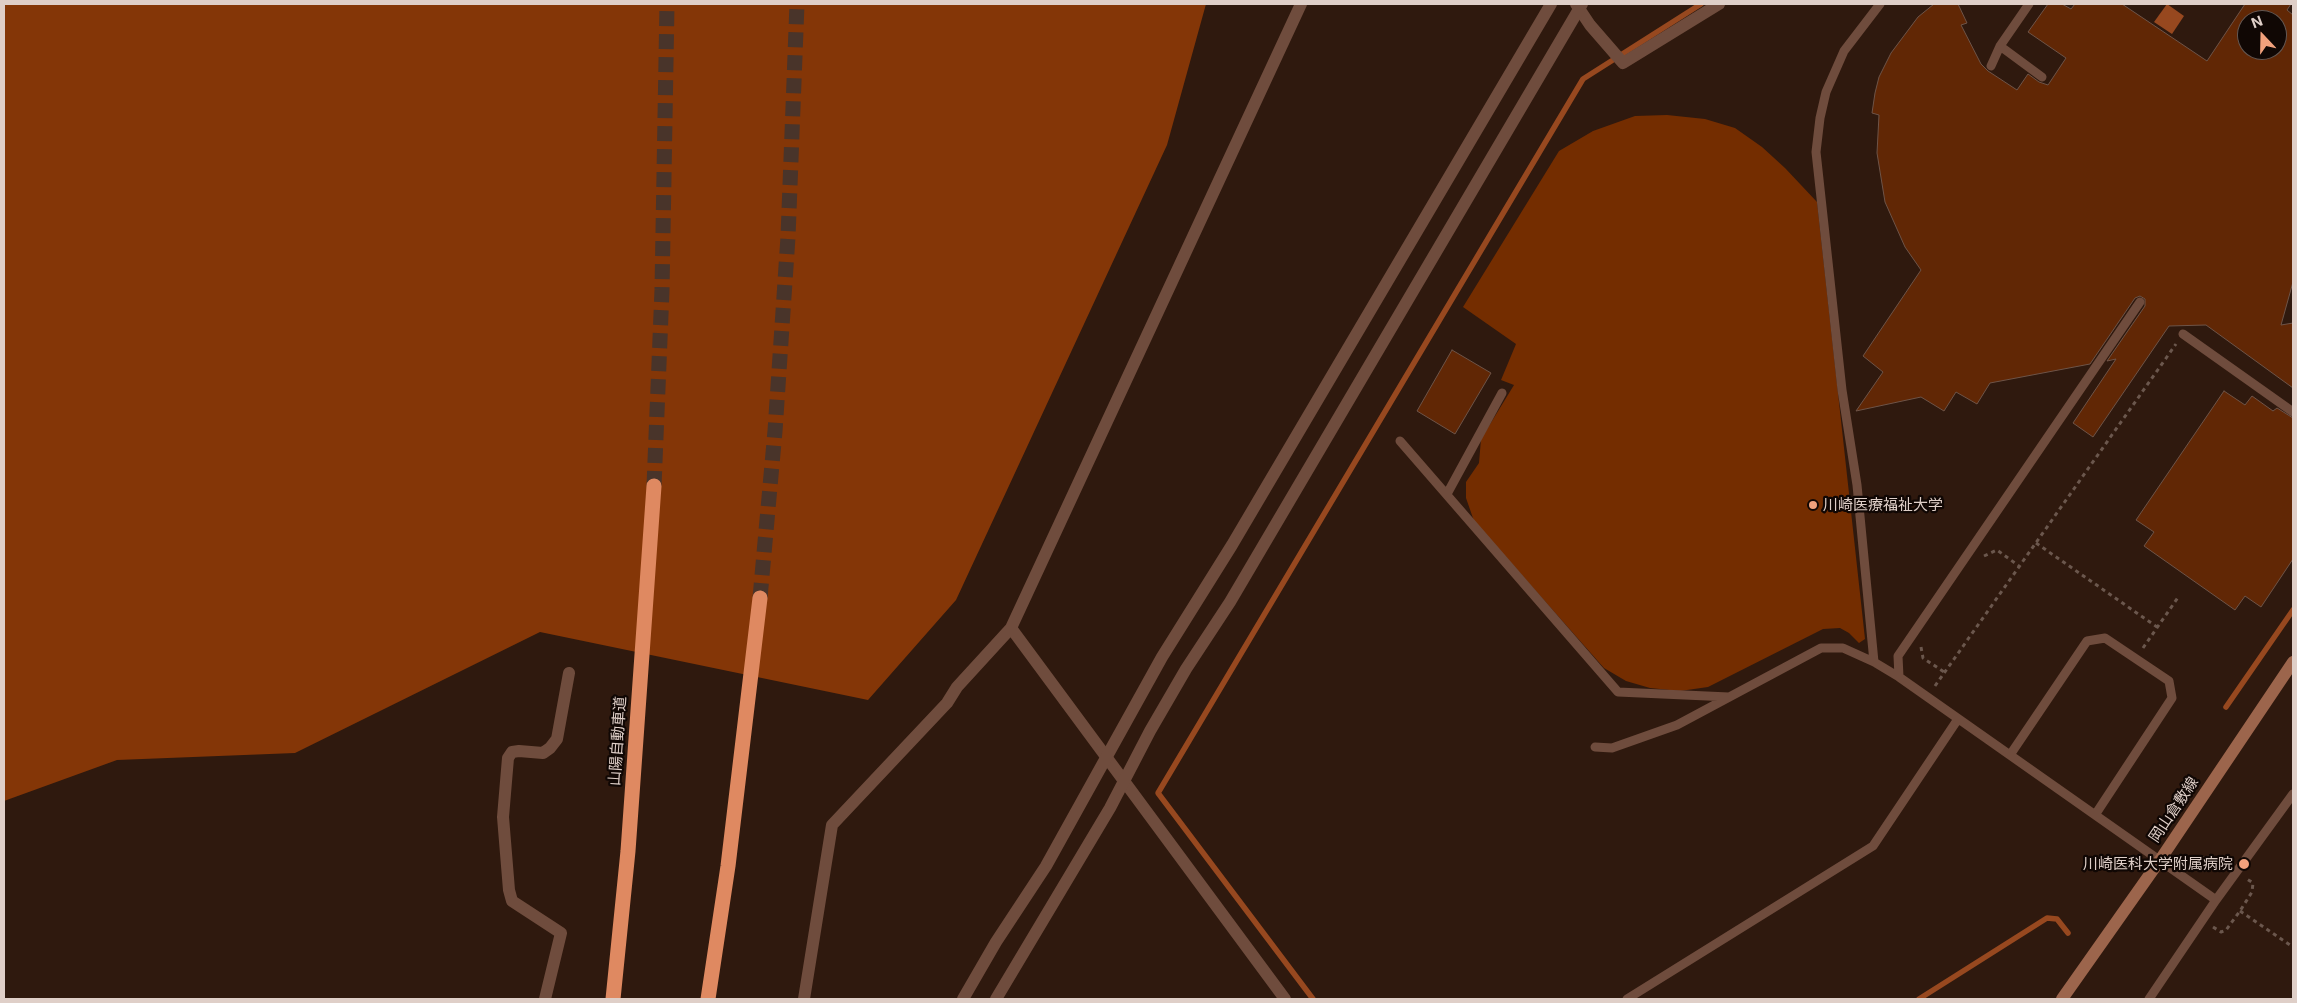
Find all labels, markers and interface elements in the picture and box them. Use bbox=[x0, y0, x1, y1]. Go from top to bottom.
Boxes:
north arrow bbox=[2237, 10, 2287, 60]
text: N bbox=[2249, 12, 2265, 31]
place label: 川崎医療福祉大学 bbox=[1823, 496, 1943, 514]
marker: 川崎医療福祉大学 bbox=[1807, 499, 1819, 511]
street label: 山陽自動車道 bbox=[606, 695, 630, 787]
street label: 岡山倉敷線 bbox=[2146, 774, 2202, 846]
place label: 川崎医科大学附属病院 bbox=[2083, 855, 2233, 873]
marker: 川崎医科大学附属病院 bbox=[2237, 857, 2251, 871]

